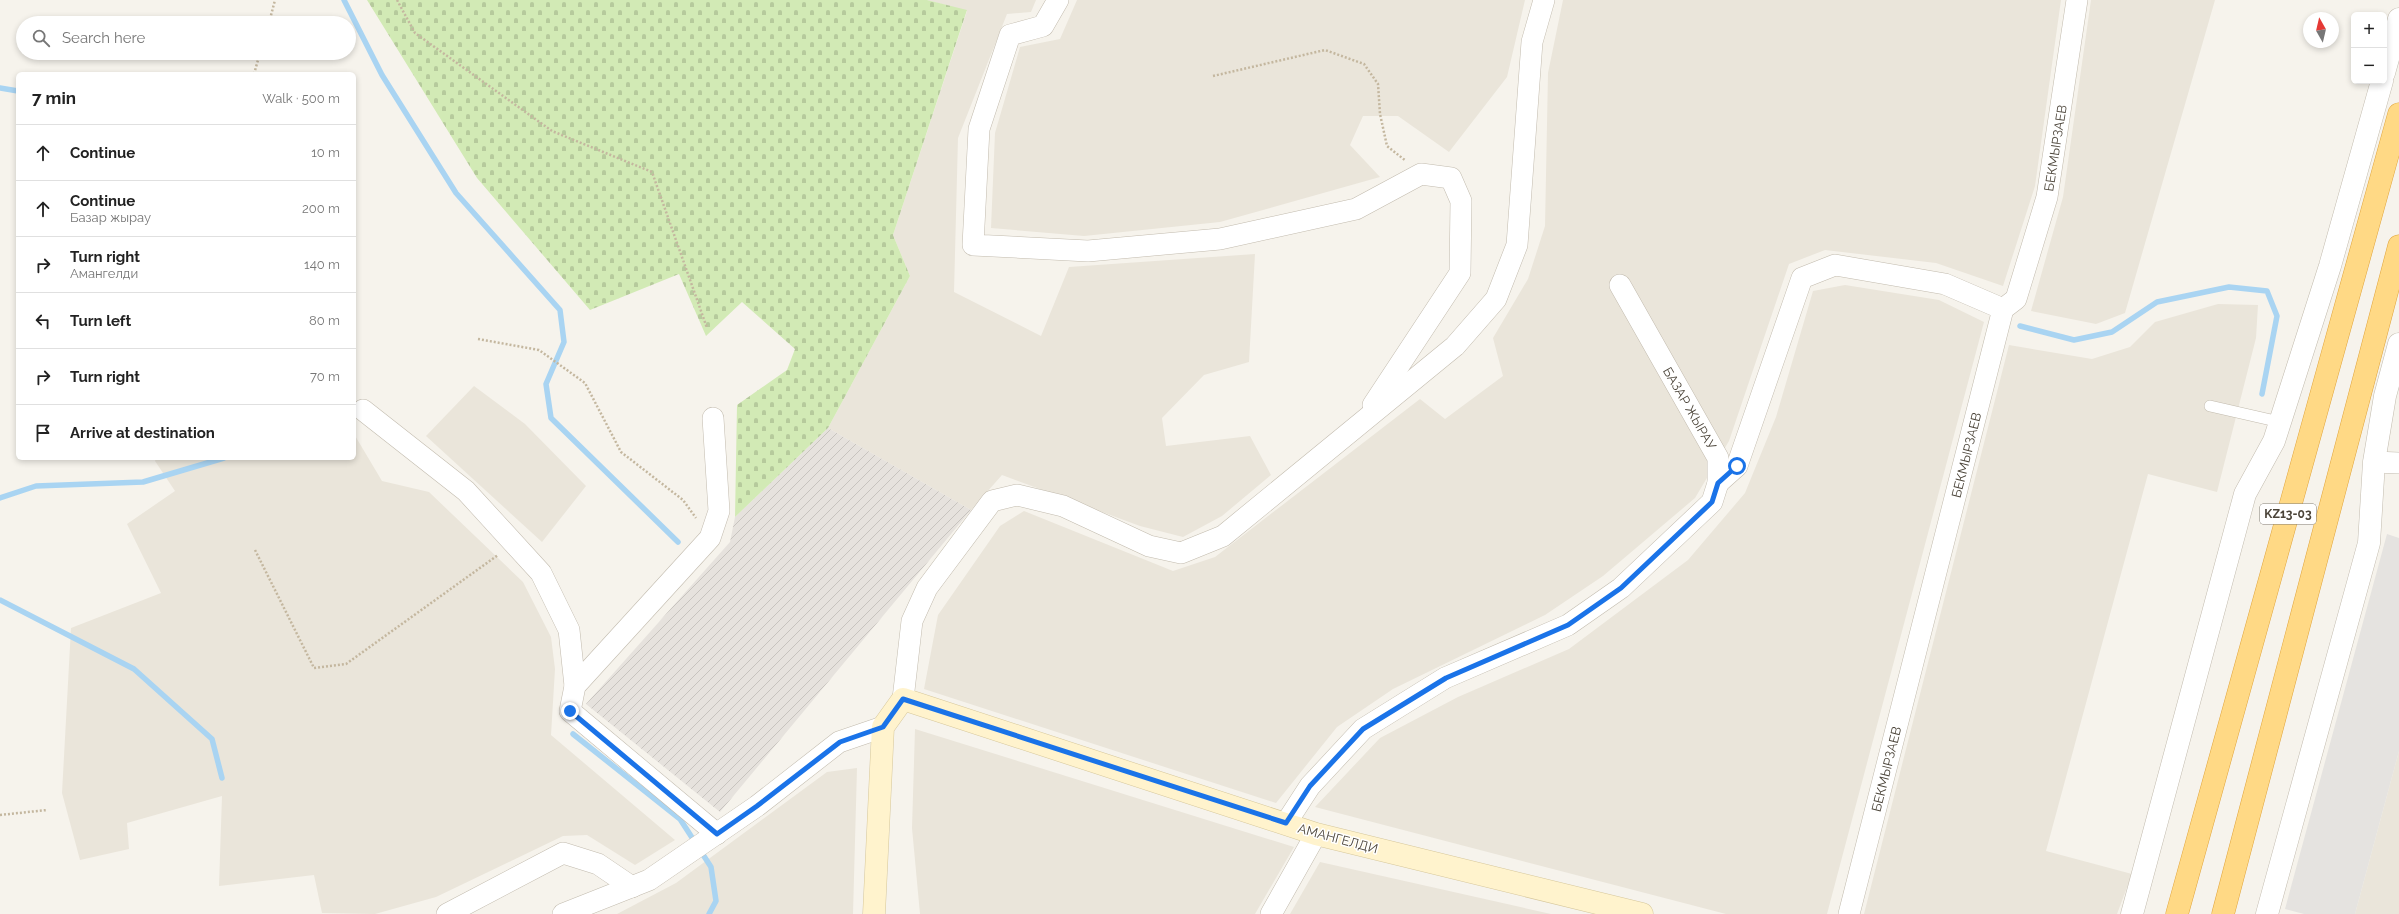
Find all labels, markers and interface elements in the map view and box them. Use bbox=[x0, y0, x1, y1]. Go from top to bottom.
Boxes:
north arrow bbox=[2303, 12, 2339, 48]
map controls bbox=[2351, 12, 2387, 84]
button: + bbox=[2351, 12, 2387, 48]
search box bbox=[16, 16, 356, 60]
icon: search bbox=[30, 27, 52, 49]
text: Search here bbox=[62, 29, 145, 47]
button: − bbox=[2351, 48, 2387, 84]
text: 7 min bbox=[32, 88, 76, 108]
text: Walk · 500 m bbox=[262, 91, 340, 106]
street label: БЕКМЫРЗАЕВ bbox=[2041, 103, 2070, 192]
icon: ahead bbox=[32, 142, 54, 164]
text: Continue bbox=[70, 144, 135, 162]
text: 10 m bbox=[311, 145, 340, 160]
text: Continue bbox=[70, 192, 135, 210]
icon: ahead bbox=[32, 198, 54, 220]
text: 200 m bbox=[302, 201, 340, 216]
text: Базар жырау bbox=[70, 210, 151, 225]
text: Turn right bbox=[70, 248, 140, 266]
icon: right bbox=[32, 254, 54, 276]
text: 140 m bbox=[304, 257, 340, 272]
text: Амангелди bbox=[70, 266, 138, 281]
icon: left bbox=[32, 310, 54, 332]
text: Turn left bbox=[70, 312, 131, 330]
text: 80 m bbox=[309, 313, 340, 328]
street label: БАЗАР ЖЫРАУ bbox=[1660, 365, 1720, 453]
icon: right bbox=[32, 366, 54, 388]
text: Turn right bbox=[70, 368, 140, 386]
text: 70 m bbox=[310, 369, 340, 384]
street label: БЕКМЫРЗАЕВ bbox=[1949, 411, 1984, 499]
icon: arrive bbox=[32, 422, 54, 444]
text: Arrive at destination bbox=[70, 424, 215, 442]
route start bbox=[1728, 457, 1746, 475]
road number: KZ13-03 bbox=[2260, 504, 2316, 524]
route end bbox=[561, 702, 579, 720]
street label: БЕКМЫРЗАЕВ bbox=[1869, 725, 1904, 813]
street label: АМАНГЕЛДИ bbox=[1296, 821, 1380, 856]

